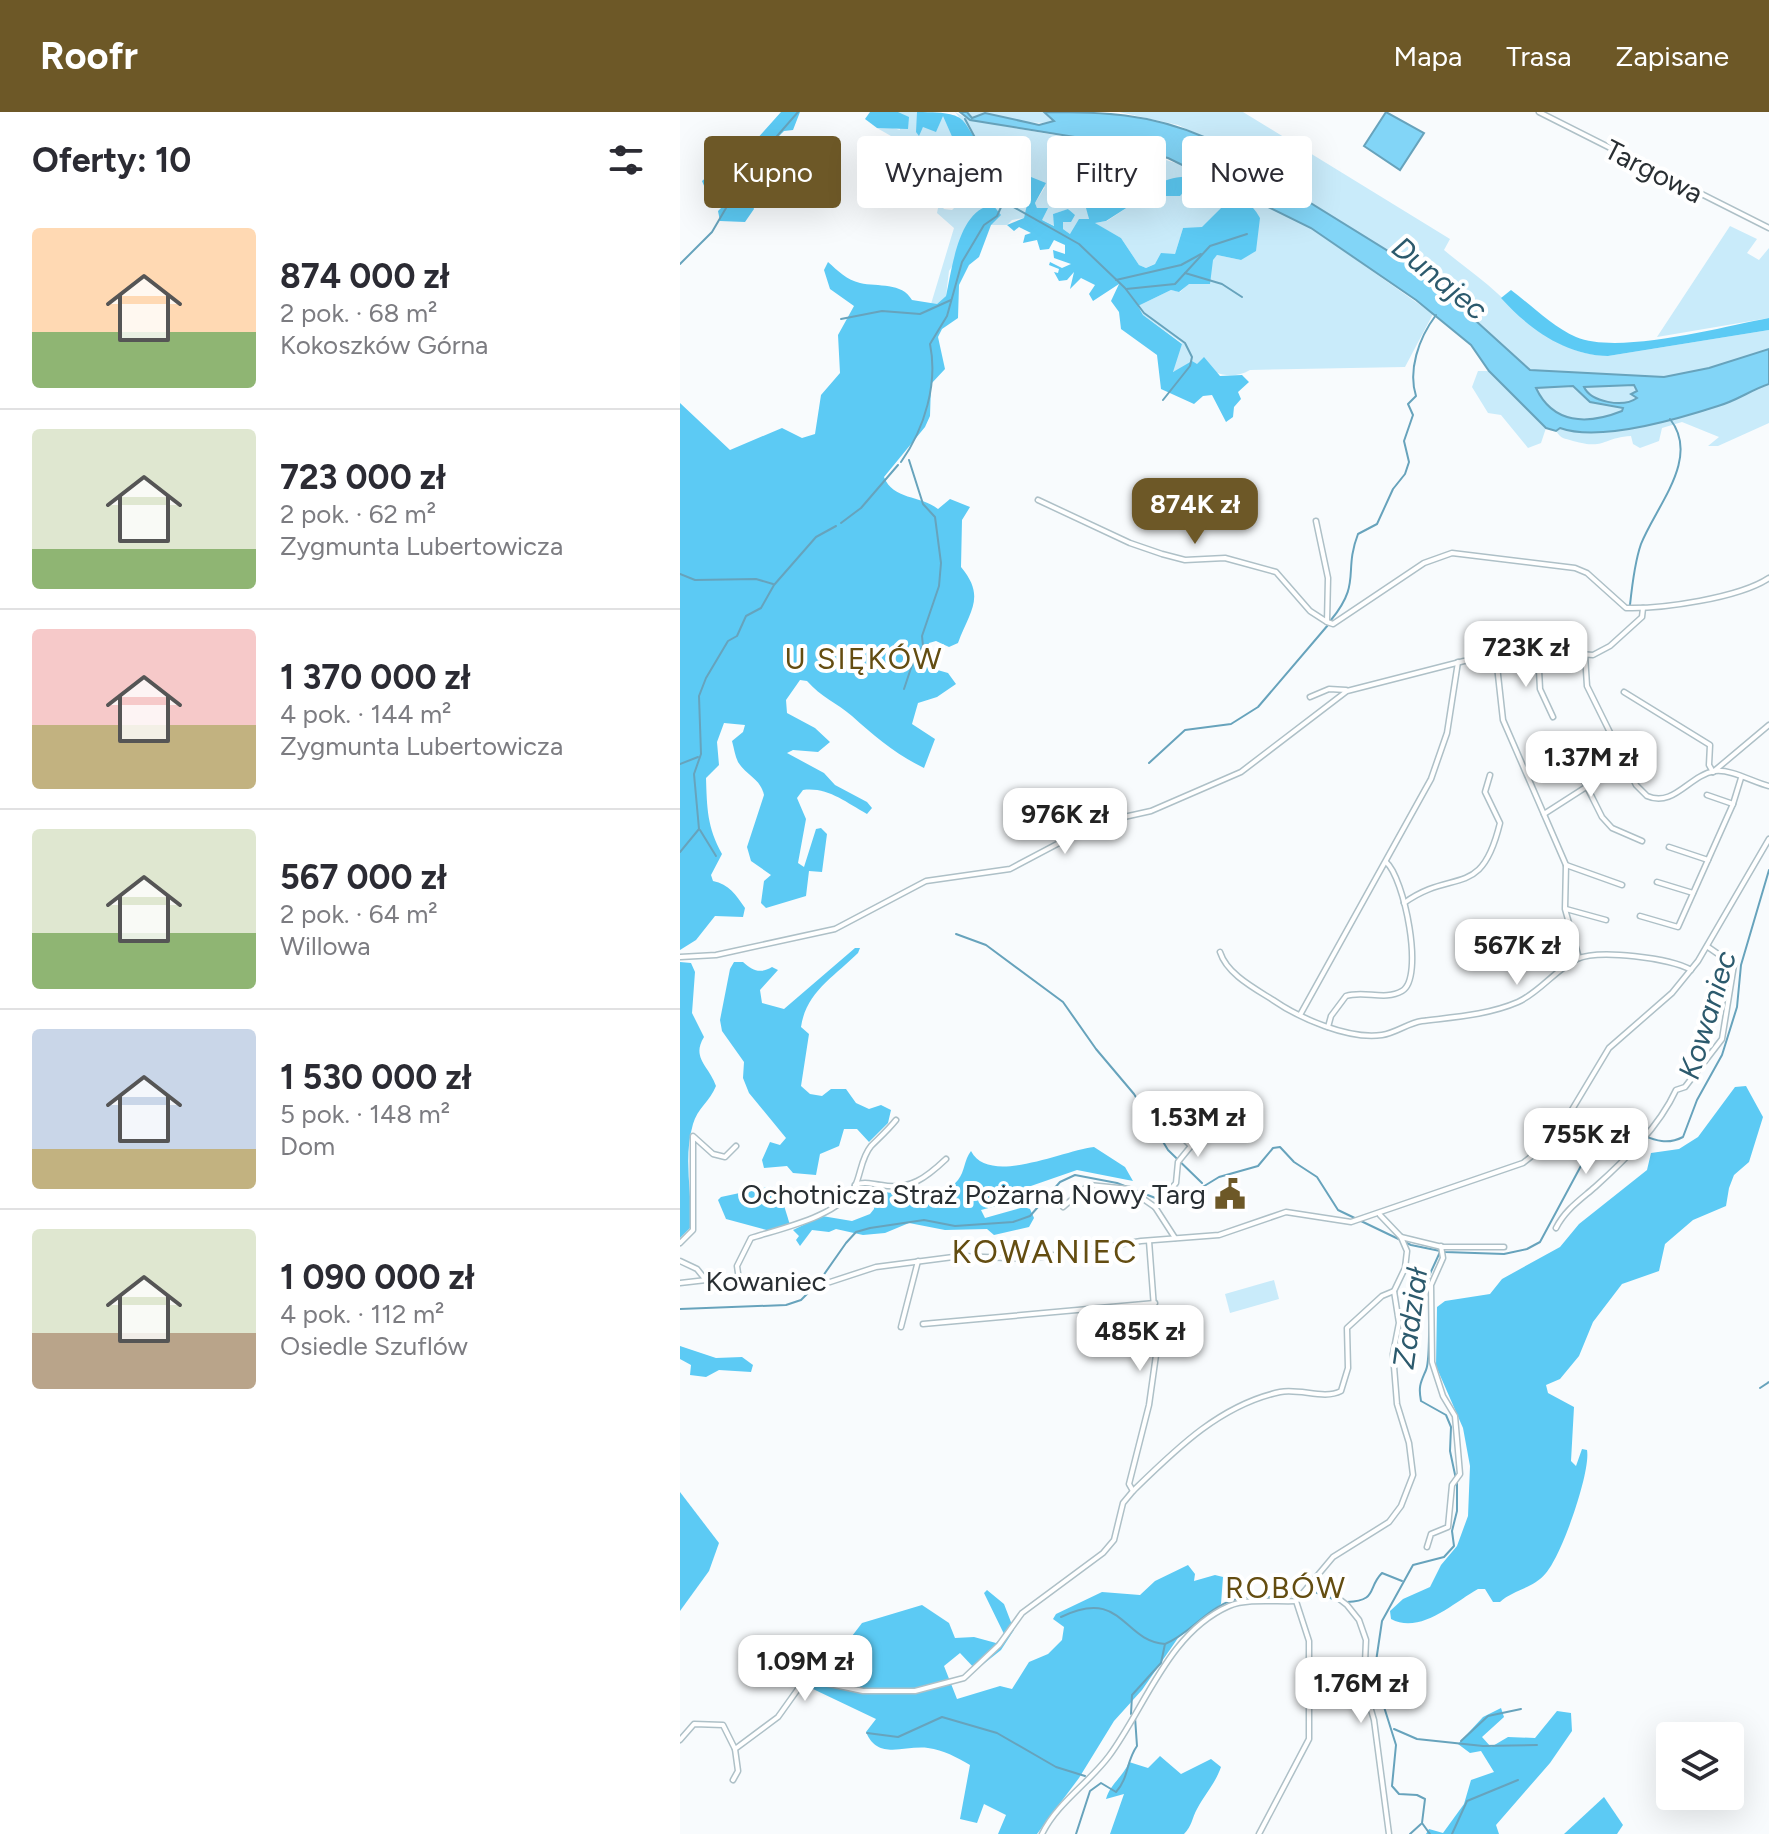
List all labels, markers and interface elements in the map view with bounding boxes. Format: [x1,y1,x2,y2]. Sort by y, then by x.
text: Roofr [40,33,138,79]
text: Mapa [1393,39,1462,73]
text: Trasa [1506,39,1571,73]
text: Zapisane [1615,39,1729,73]
street label: Targowa [1599,132,1709,210]
chip: Kupno [704,136,841,208]
chip: Wynajem [857,136,1031,208]
chip: Filtry [1047,136,1166,208]
chip: Nowe [1182,136,1312,208]
icon: filters [604,138,648,182]
text: Oferty: 10 [32,140,191,181]
water label: Dunajec [1385,228,1495,328]
text: 874 000 zł [280,256,449,297]
icon: home [96,260,192,356]
text: 2 pok. · 68 m² [280,297,437,329]
text: Kokoszków Górna [280,329,488,361]
text: 723 000 zł [280,457,446,498]
icon: home [96,461,192,557]
pin: 874K zł [1121,478,1269,546]
text: 874K zł [1150,488,1240,520]
text: 2 pok. · 62 m² [280,498,436,530]
text: Zygmunta Lubertowicza [280,530,563,562]
pin: 723K zł [1452,621,1600,689]
text: 723K zł [1482,631,1570,663]
district label: U SIĘKÓW [784,640,944,677]
text: 1 370 000 zł [280,657,471,698]
icon: home [96,661,192,757]
text: 4 pok. · 144 m² [280,698,451,730]
text: Zygmunta Lubertowicza [280,730,563,762]
pin: 1.37M zł [1508,731,1674,799]
text: 1.37M zł [1544,741,1638,773]
pin: 976K zł [991,788,1139,856]
text: 976K zł [1021,798,1109,830]
text: 567 000 zł [280,857,447,898]
icon: home [96,861,192,957]
text: 2 pok. · 64 m² [280,898,438,930]
pin: 567K zł [1443,919,1591,987]
text: 567K zł [1473,929,1561,961]
text: Willowa [280,930,371,962]
water label: Kowaniec [1670,946,1744,1084]
text: 1 530 000 zł [280,1057,471,1098]
icon: home [96,1061,192,1157]
pin: 1.53M zł [1115,1091,1281,1159]
text: 5 pok. · 148 m² [280,1098,450,1130]
text: 1.53M zł [1150,1101,1246,1133]
pin: 755K zł [1512,1108,1660,1176]
text: 755K zł [1542,1118,1630,1150]
text: Dom [280,1130,335,1162]
place label: Ochotnicza Straż Pożarna Nowy Targ [741,1177,1206,1211]
public building icon: Ochotnicza Straż Pożarna Nowy Targ [1213,1177,1247,1211]
district label: KOWANIEC [952,1233,1138,1271]
text: 1 090 000 zł [280,1257,474,1298]
icon: home [96,1261,192,1357]
street label: Kowaniec [705,1264,827,1298]
water label: Zadział [1385,1264,1436,1371]
text: 4 pok. · 112 m² [280,1298,444,1330]
pin: 485K zł [1066,1305,1214,1373]
text: 485K zł [1095,1315,1185,1347]
text: Osiedle Szuflów [280,1330,468,1362]
district label: ROBÓW [1225,1569,1347,1606]
pin: 1.09M zł [722,1635,888,1703]
text: 1.09M zł [756,1645,854,1677]
pin: 1.76M zł [1278,1657,1444,1725]
text: 1.76M zł [1313,1667,1409,1699]
map controls [1656,1722,1744,1810]
button: layers [1656,1722,1744,1810]

